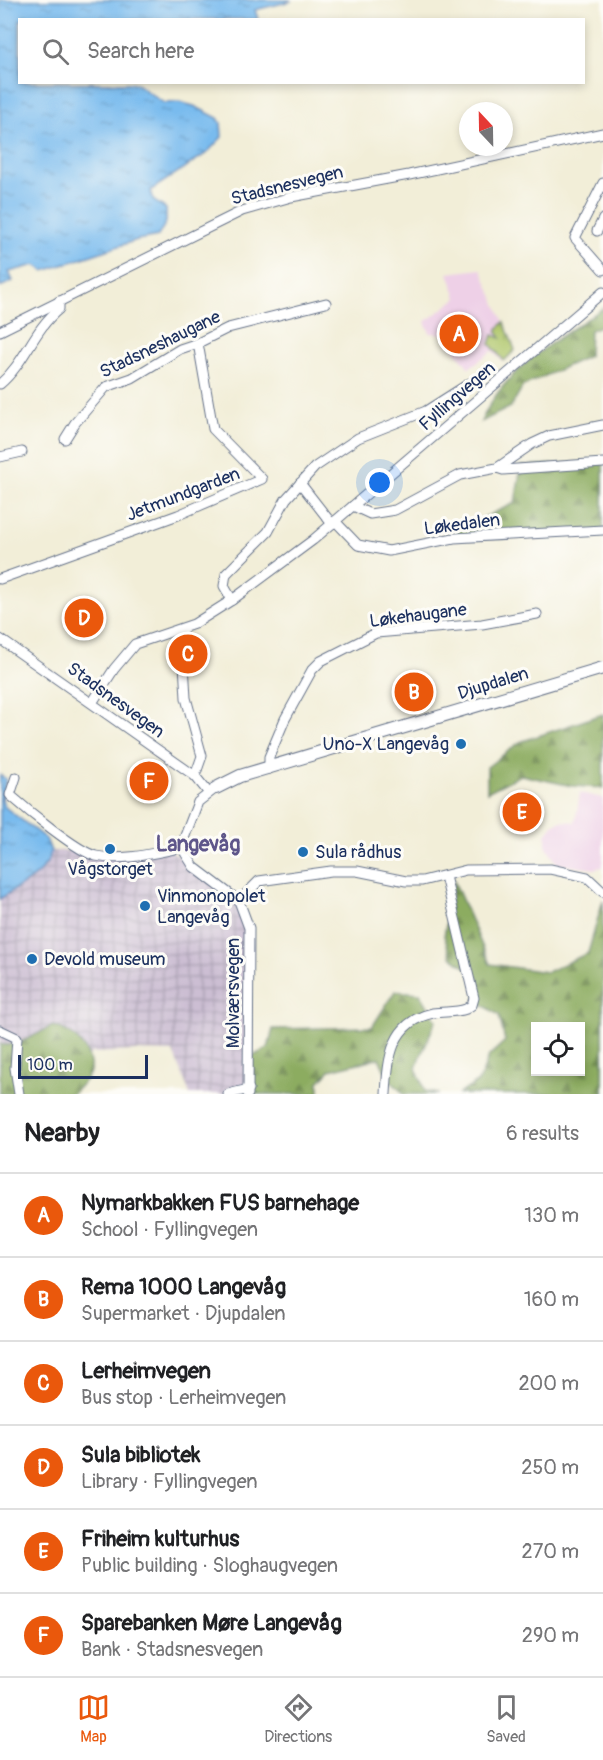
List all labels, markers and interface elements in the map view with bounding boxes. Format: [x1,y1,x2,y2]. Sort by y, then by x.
search box [18,18,585,84]
icon: search [39,35,72,68]
text: Search here [87,37,194,65]
north arrow [459,102,513,156]
street label: Stadsnesvegen [229,160,346,211]
street label: Stadsneshaugane [96,305,224,384]
pin: A [440,312,478,356]
street label: Fyllingvegen [414,357,500,436]
street label: Jetmundgarden [123,462,243,527]
your location [365,468,394,497]
street label: Løkedalen [423,508,501,541]
pin: D [64,596,104,640]
street label: Løkehaugane [368,598,468,633]
pin: C [168,632,207,676]
street label: Stadsnesvegen [62,657,169,743]
street label: Djupdalen [455,662,531,705]
pin: B [394,670,434,714]
place label: Uno-X Langevåg [323,733,449,756]
marker: Uno-X Langevåg [454,737,468,751]
pin: F [130,758,168,804]
pin: E [502,790,542,834]
district label: Langevåg [156,831,241,858]
place label: Sula rådhus [315,841,401,864]
marker: Vågstorget [103,842,117,856]
marker: Sula rådhus [296,845,310,859]
place label: Vågstorget [67,858,154,881]
place label: Vinmonopolet Langevåg [157,885,266,929]
marker: Vinmonopolet Langevåg [138,899,152,913]
street label: Molværsvegen [222,938,245,1048]
place label: Devold museum [44,948,165,971]
marker: Devold museum [25,952,39,966]
map controls [531,1022,585,1076]
button: locate [531,1022,585,1076]
scale bar [18,1052,148,1080]
text: 100 m [27,1055,73,1075]
text: Nearby [24,1117,100,1149]
text: 6 results [506,1121,579,1146]
text: Nymarkbakken FUS barnehage [81,1189,359,1217]
text: A [37,1203,50,1228]
text: 130 m [524,1203,579,1228]
text: School · Fyllingvegen [81,1217,258,1242]
text: Rema 1000 Langevåg [81,1273,286,1301]
text: B [38,1287,49,1312]
text: 160 m [524,1287,579,1312]
text: Supermarket · Djupdalen [81,1301,286,1326]
text: Lerheimvegen [81,1357,211,1385]
text: C [37,1371,50,1396]
text: 200 m [518,1371,579,1396]
text: Bus stop · Lerheimvegen [81,1385,286,1410]
text: Sula bibliotek [81,1441,201,1469]
text: D [37,1455,50,1480]
text: 250 m [521,1455,579,1480]
text: Library · Fyllingvegen [81,1469,257,1494]
text: Friheim kulturhus [81,1525,239,1553]
text: E [38,1539,49,1564]
text: 270 m [521,1539,579,1564]
text: Public building · Sloghaugvegen [81,1553,338,1578]
text: Sparebanken Møre Langevåg [81,1609,342,1637]
text: F [37,1623,50,1648]
text: 290 m [522,1623,579,1648]
text: Bank · Stadsnesvegen [81,1637,263,1662]
tab: Map [77,1691,110,1747]
tab: Directions [264,1691,332,1747]
tab: Saved [486,1691,526,1747]

